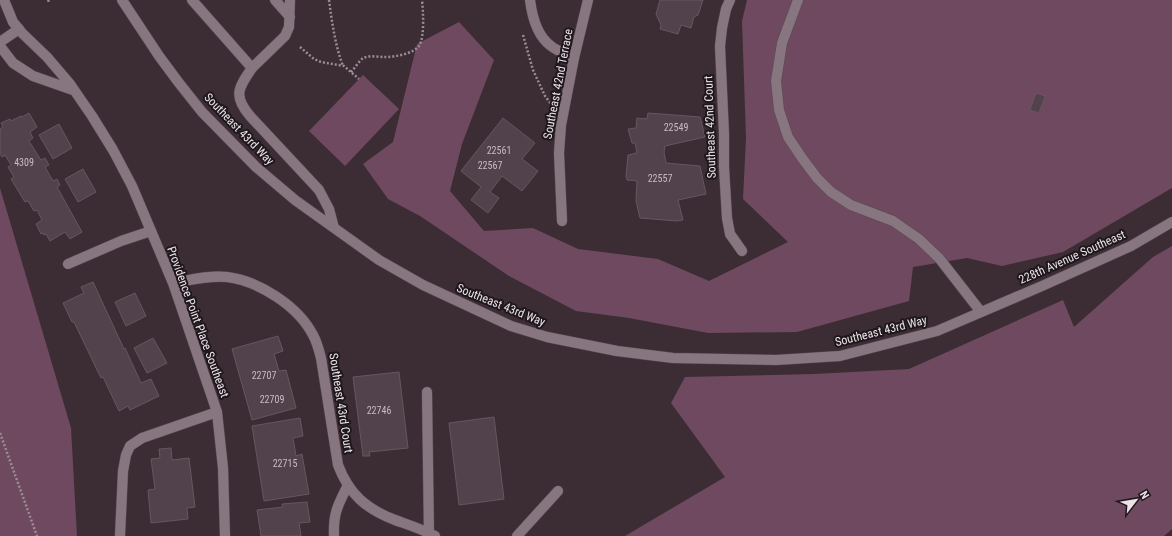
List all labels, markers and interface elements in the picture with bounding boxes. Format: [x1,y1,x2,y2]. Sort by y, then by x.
street label: Southeast 42nd Terrace [540,27,576,140]
street label: Southeast 42nd Court [701,75,719,179]
street label: Southeast 43rd Way [201,90,277,168]
house number: 22549 [664,122,688,133]
house number: 22561 [487,145,511,156]
house number: 4309 [14,157,34,168]
house number: 22567 [478,160,502,171]
house number: 22557 [648,173,672,184]
street label: 228th Avenue Southeast [1017,227,1128,287]
street label: Providence Point Place Southeast [164,245,232,400]
street label: Southeast 43rd Way [455,281,547,329]
street label: Southeast 43rd Way [834,313,928,349]
street label: Southeast 43rd Court [326,352,356,454]
house number: 22707 [252,370,276,381]
house number: 22709 [260,394,284,405]
house number: 22746 [367,405,391,416]
house number: 22715 [273,458,297,469]
north arrow [1116,480,1156,520]
text: N [1137,489,1152,502]

